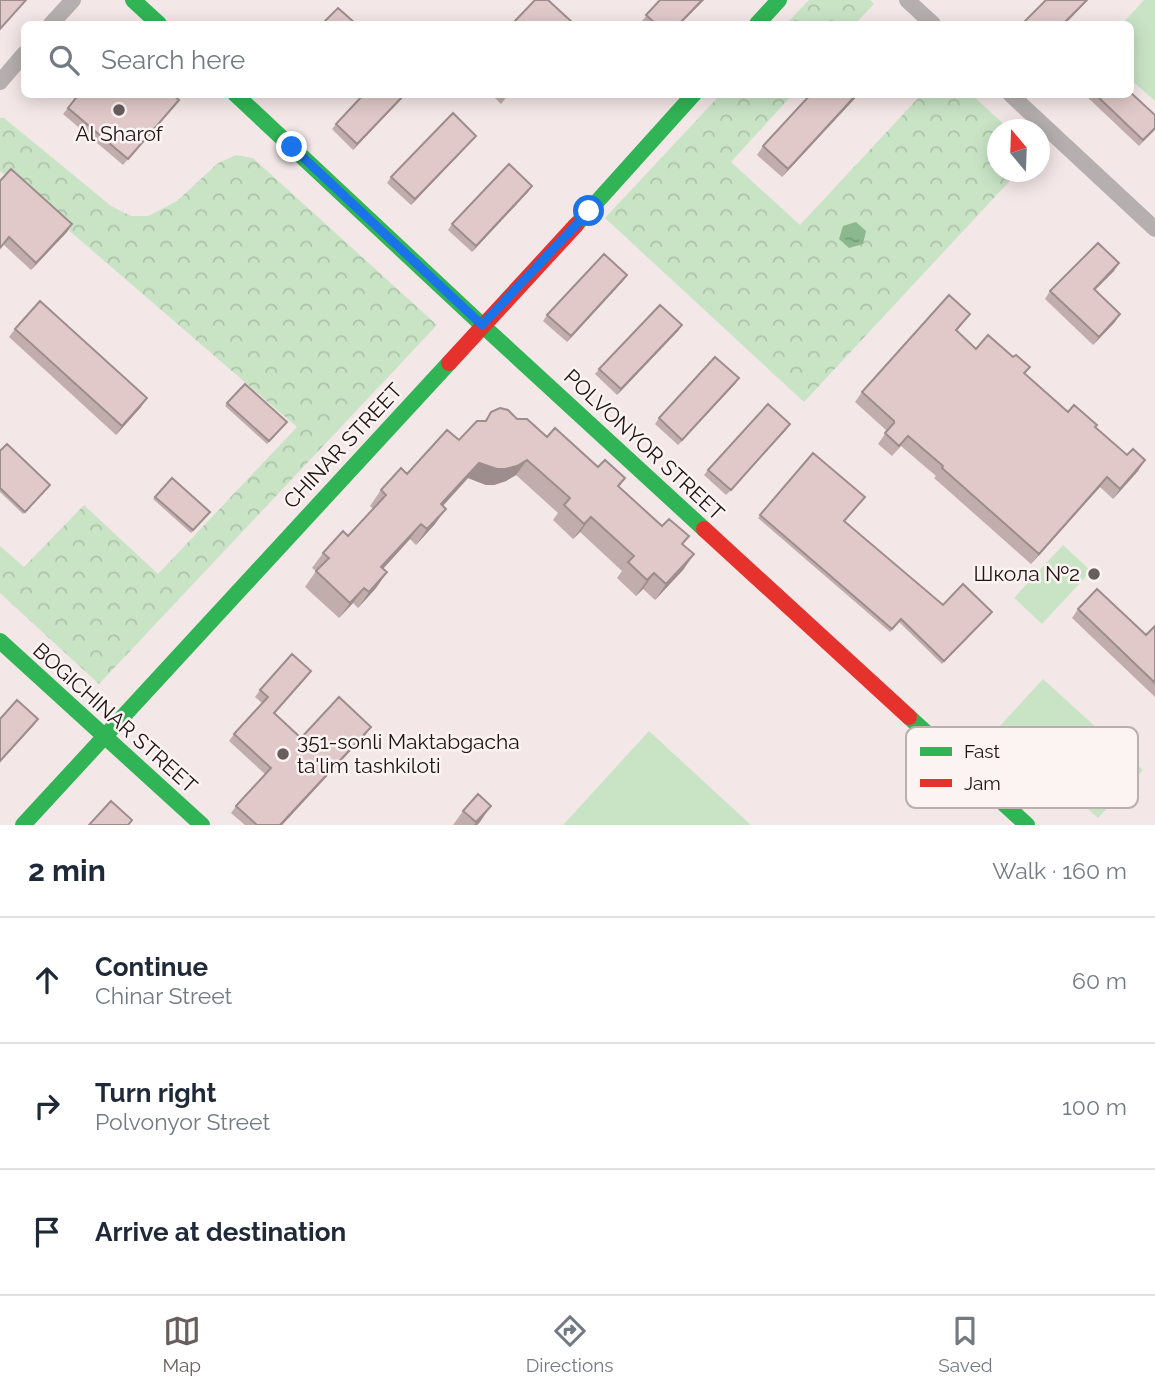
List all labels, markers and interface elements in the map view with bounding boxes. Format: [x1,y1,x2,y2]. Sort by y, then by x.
search box [21,21,1134,98]
icon: search [45,41,83,79]
text: Search here [101,45,245,75]
marker: Al Sharof [111,102,127,118]
north arrow [987,119,1050,182]
place label: Al Sharof [75,121,164,146]
route end [276,131,307,162]
route start [573,195,604,226]
street label: POLVONYOR STREET [559,364,730,525]
street label: CHINAR STREET [278,378,407,514]
place label: Школа №2 [974,561,1080,586]
marker: Школа №2 [1086,566,1102,582]
street label: BOGICHINAR STREET [28,637,203,798]
legend [906,727,1138,808]
place label: 351-sonli Maktabgacha ta'lim tashkiloti [297,729,520,778]
text: Fast [964,740,1000,762]
marker: 351-sonli Maktabgacha ta'lim tashkiloti [275,746,291,762]
text: Jam [964,772,1001,794]
text: 2 min [28,853,106,888]
text: Walk · 160 m [992,857,1127,884]
text: Continue [95,952,208,982]
icon: ahead [28,961,66,999]
text: 60 m [1072,967,1127,994]
text: Chinar Street [95,982,232,1009]
text: Turn right [95,1078,216,1108]
icon: right [28,1087,66,1125]
text: 100 m [1062,1093,1127,1120]
text: Polvonyor Street [95,1108,270,1135]
icon: arrive [28,1213,66,1251]
text: Arrive at destination [95,1217,346,1247]
tab: Map [162,1312,201,1376]
tab: Directions [526,1312,614,1376]
tab: Saved [938,1312,993,1376]

